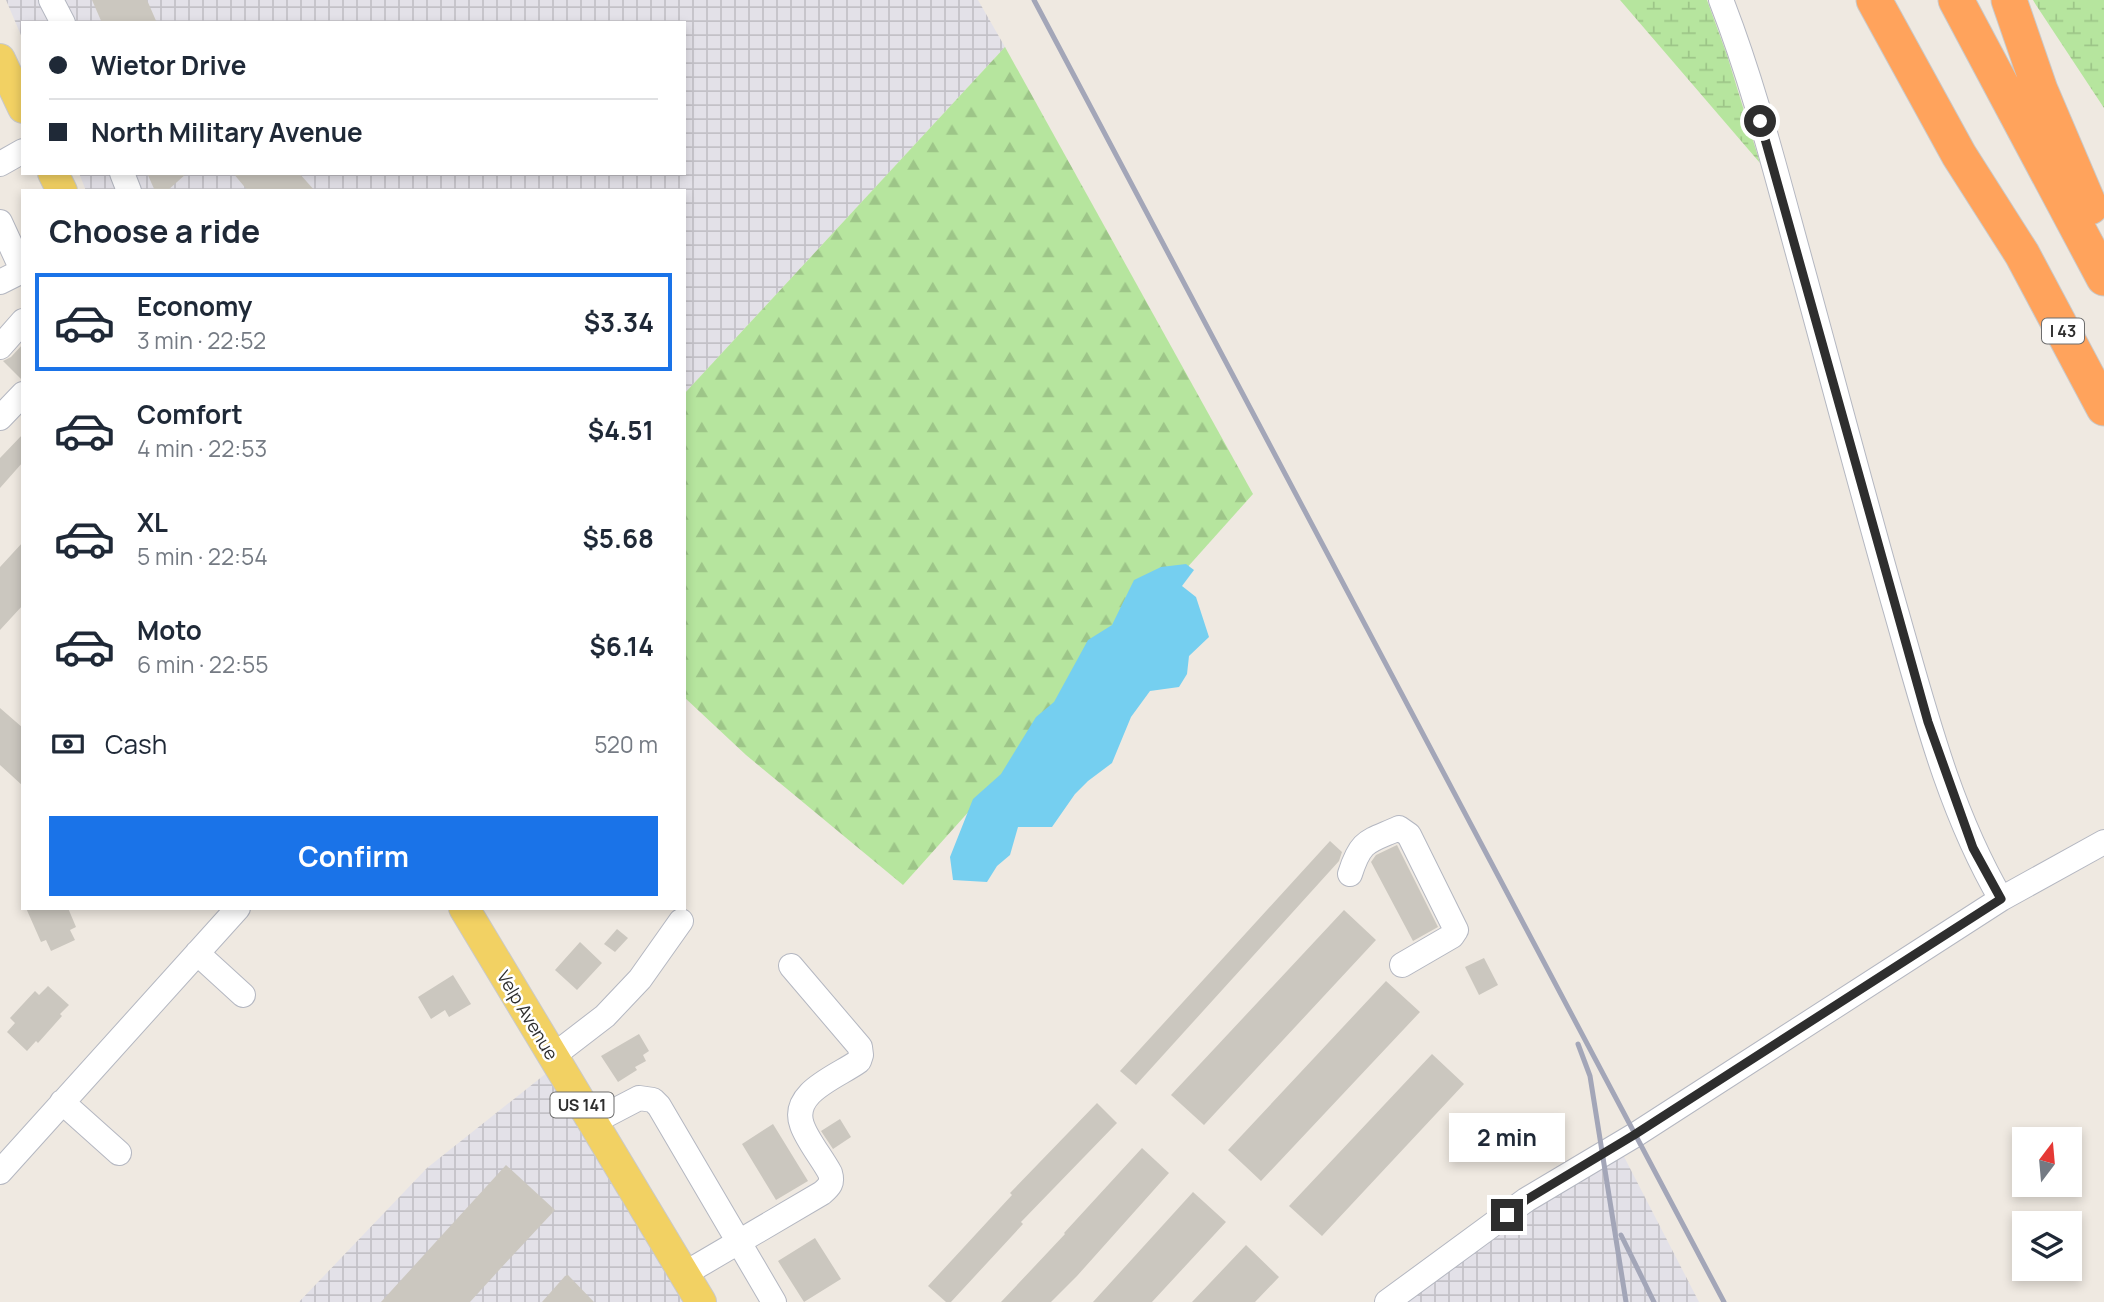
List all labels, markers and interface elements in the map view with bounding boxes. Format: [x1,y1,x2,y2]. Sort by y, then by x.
text: Wietor Drive [91,47,246,83]
route start [1744,105,1776,137]
text: North Military Avenue [91,114,363,150]
text: Choose a ride [49,209,260,253]
text: Economy [137,288,252,324]
icon: car [53,291,116,354]
text: $3.34 [584,304,654,340]
road number: I 43 [2042,318,2084,344]
text: 3 min · 22:52 [137,324,266,356]
text: Comfort [137,396,243,432]
icon: car [53,399,116,462]
text: $4.51 [588,412,654,448]
text: 4 min · 22:53 [137,432,267,464]
text: XL [137,504,168,540]
icon: car [53,507,116,570]
text: $5.68 [582,520,654,556]
text: 5 min · 22:54 [137,540,268,572]
text: Moto [137,612,202,648]
icon: car [53,615,116,678]
text: $6.14 [590,628,654,664]
text: 6 min · 22:55 [137,648,268,680]
icon: cash [49,725,87,763]
text: Cash [105,726,167,762]
text: 520 m [594,728,658,760]
button: Confirm [49,816,658,896]
street label: Velp Avenue [492,966,564,1064]
road number: US 141 [550,1092,614,1118]
callout: 2 min [1449,1114,1565,1162]
text: 2 min [1477,1121,1537,1153]
north arrow [2012,1127,2082,1197]
map controls [2012,1127,2082,1281]
route end [1491,1199,1523,1231]
button: layers [2012,1211,2082,1281]

